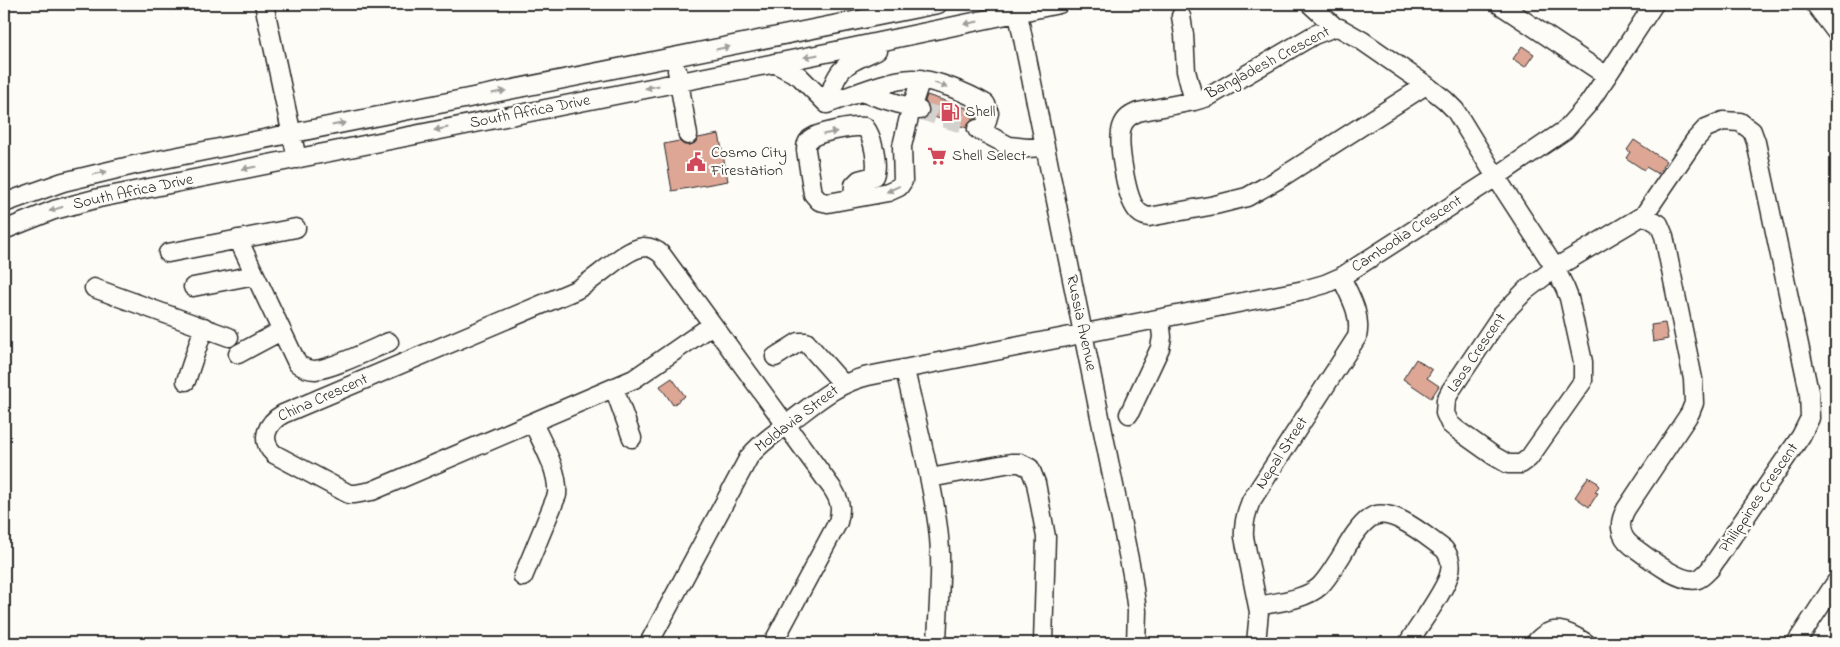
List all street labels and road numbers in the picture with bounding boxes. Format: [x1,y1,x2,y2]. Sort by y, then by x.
street label: Bangladesh Crescent [1201,20,1335,106]
street label: South Africa Drive [468,88,593,135]
street label: South Africa Drive [71,167,196,216]
street label: Cambodia Crescent [1347,189,1468,279]
street label: Russia Avenue [1059,273,1103,374]
street label: Laos Crescent [1441,308,1513,398]
street label: China Crescent [274,367,372,429]
street label: Moldavia Street [750,379,845,459]
street label: Nepal Street [1250,411,1315,494]
street label: Philippines Crescent [1713,438,1805,558]

